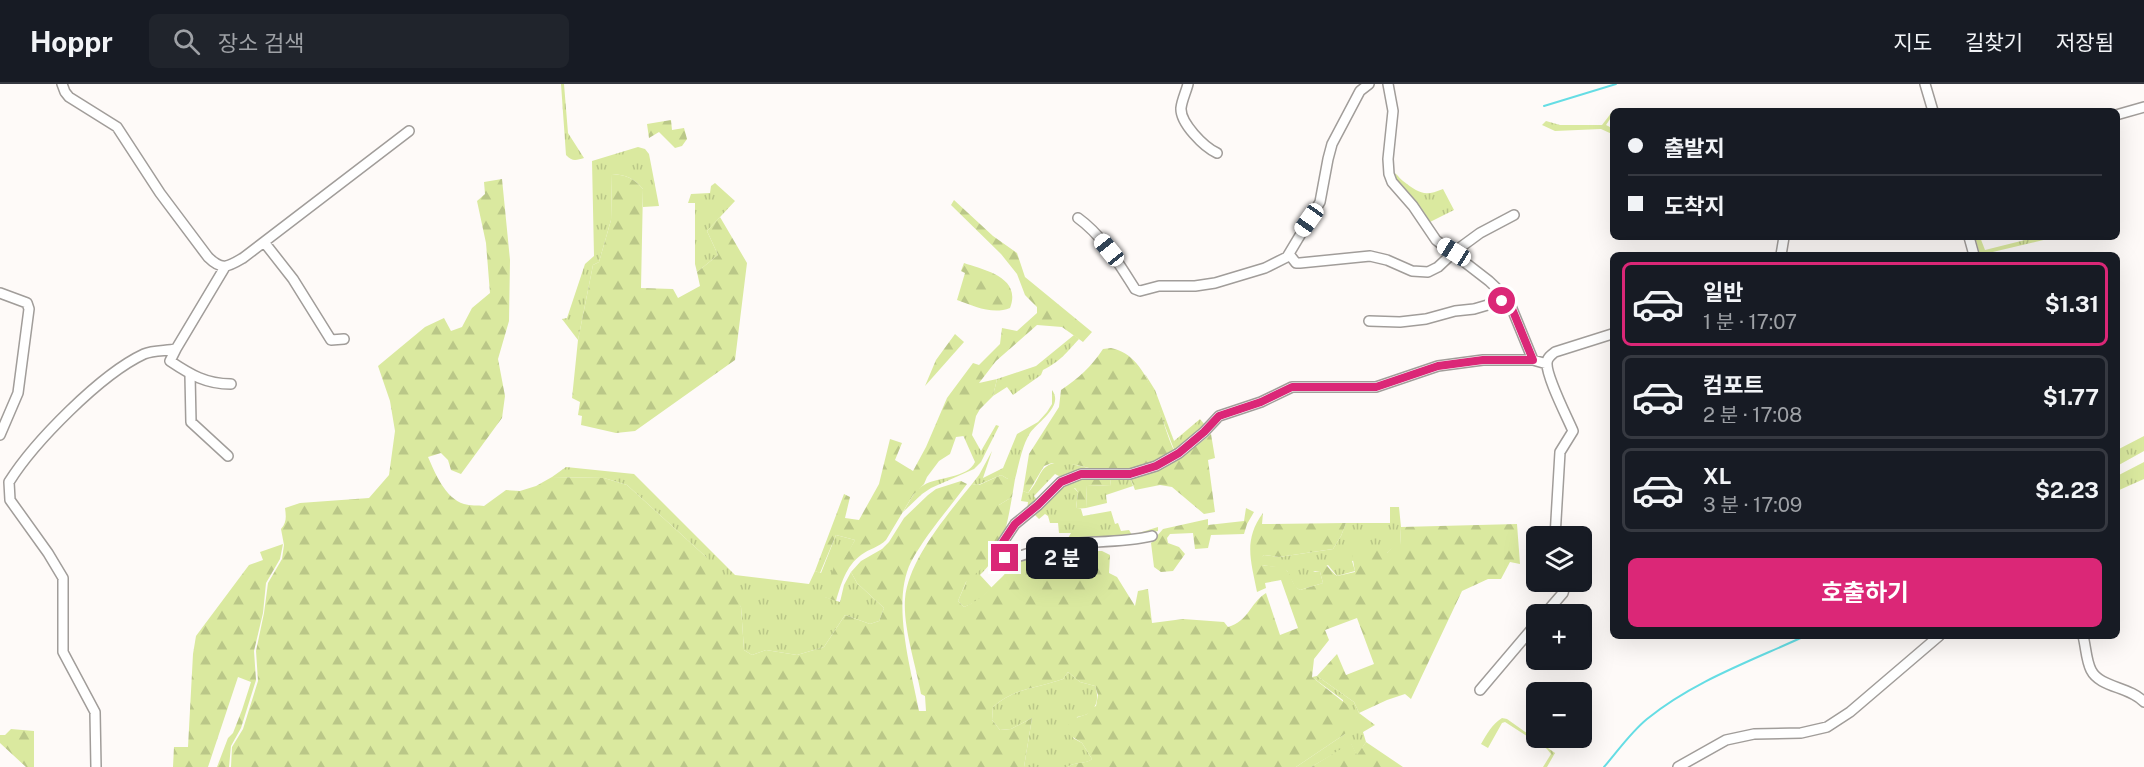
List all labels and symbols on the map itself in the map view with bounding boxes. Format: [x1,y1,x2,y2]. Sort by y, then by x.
car [1291,200,1327,240]
car [1091,230,1127,270]
car [1434,235,1474,269]
route start [1488,287,1515,314]
callout: 2 분 [1026,537,1098,579]
route end [991,544,1018,571]

